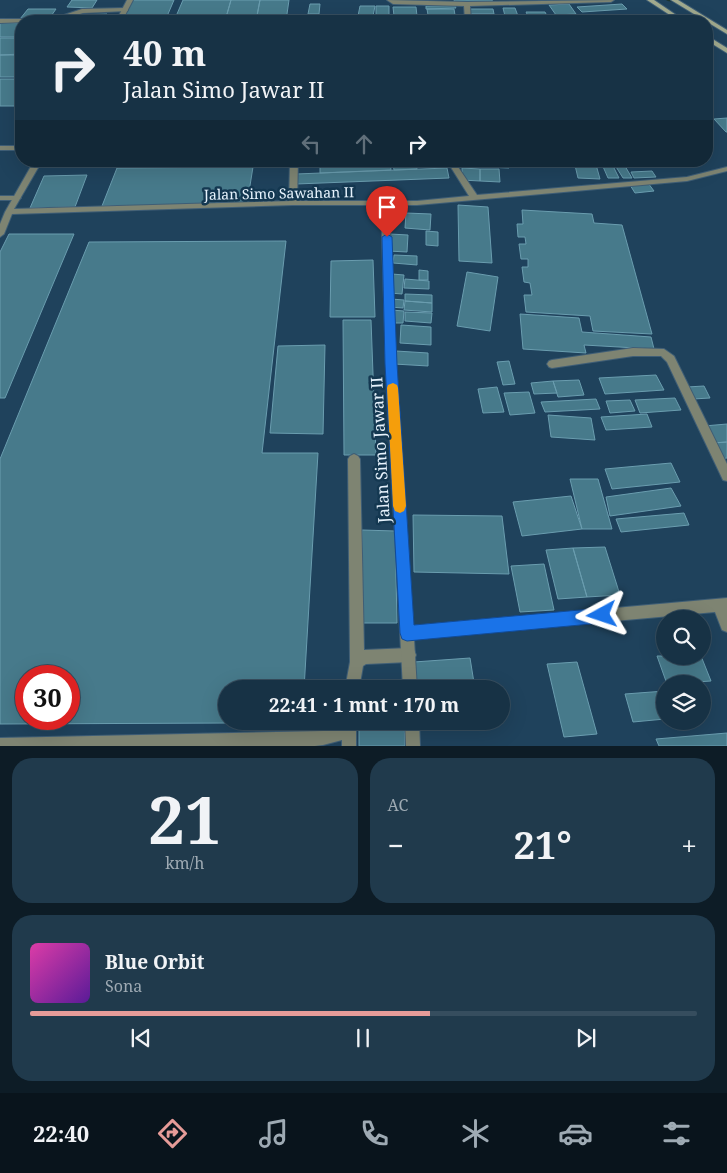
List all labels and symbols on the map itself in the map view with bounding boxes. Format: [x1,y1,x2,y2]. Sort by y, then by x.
street label: Jalan Simo Sawahan II [203,182,354,204]
pin [366,186,408,237]
street label: Jalan Simo Jawar II [365,376,395,525]
position arrow [575,588,627,640]
speed limit sign: 30 [15,665,80,730]

